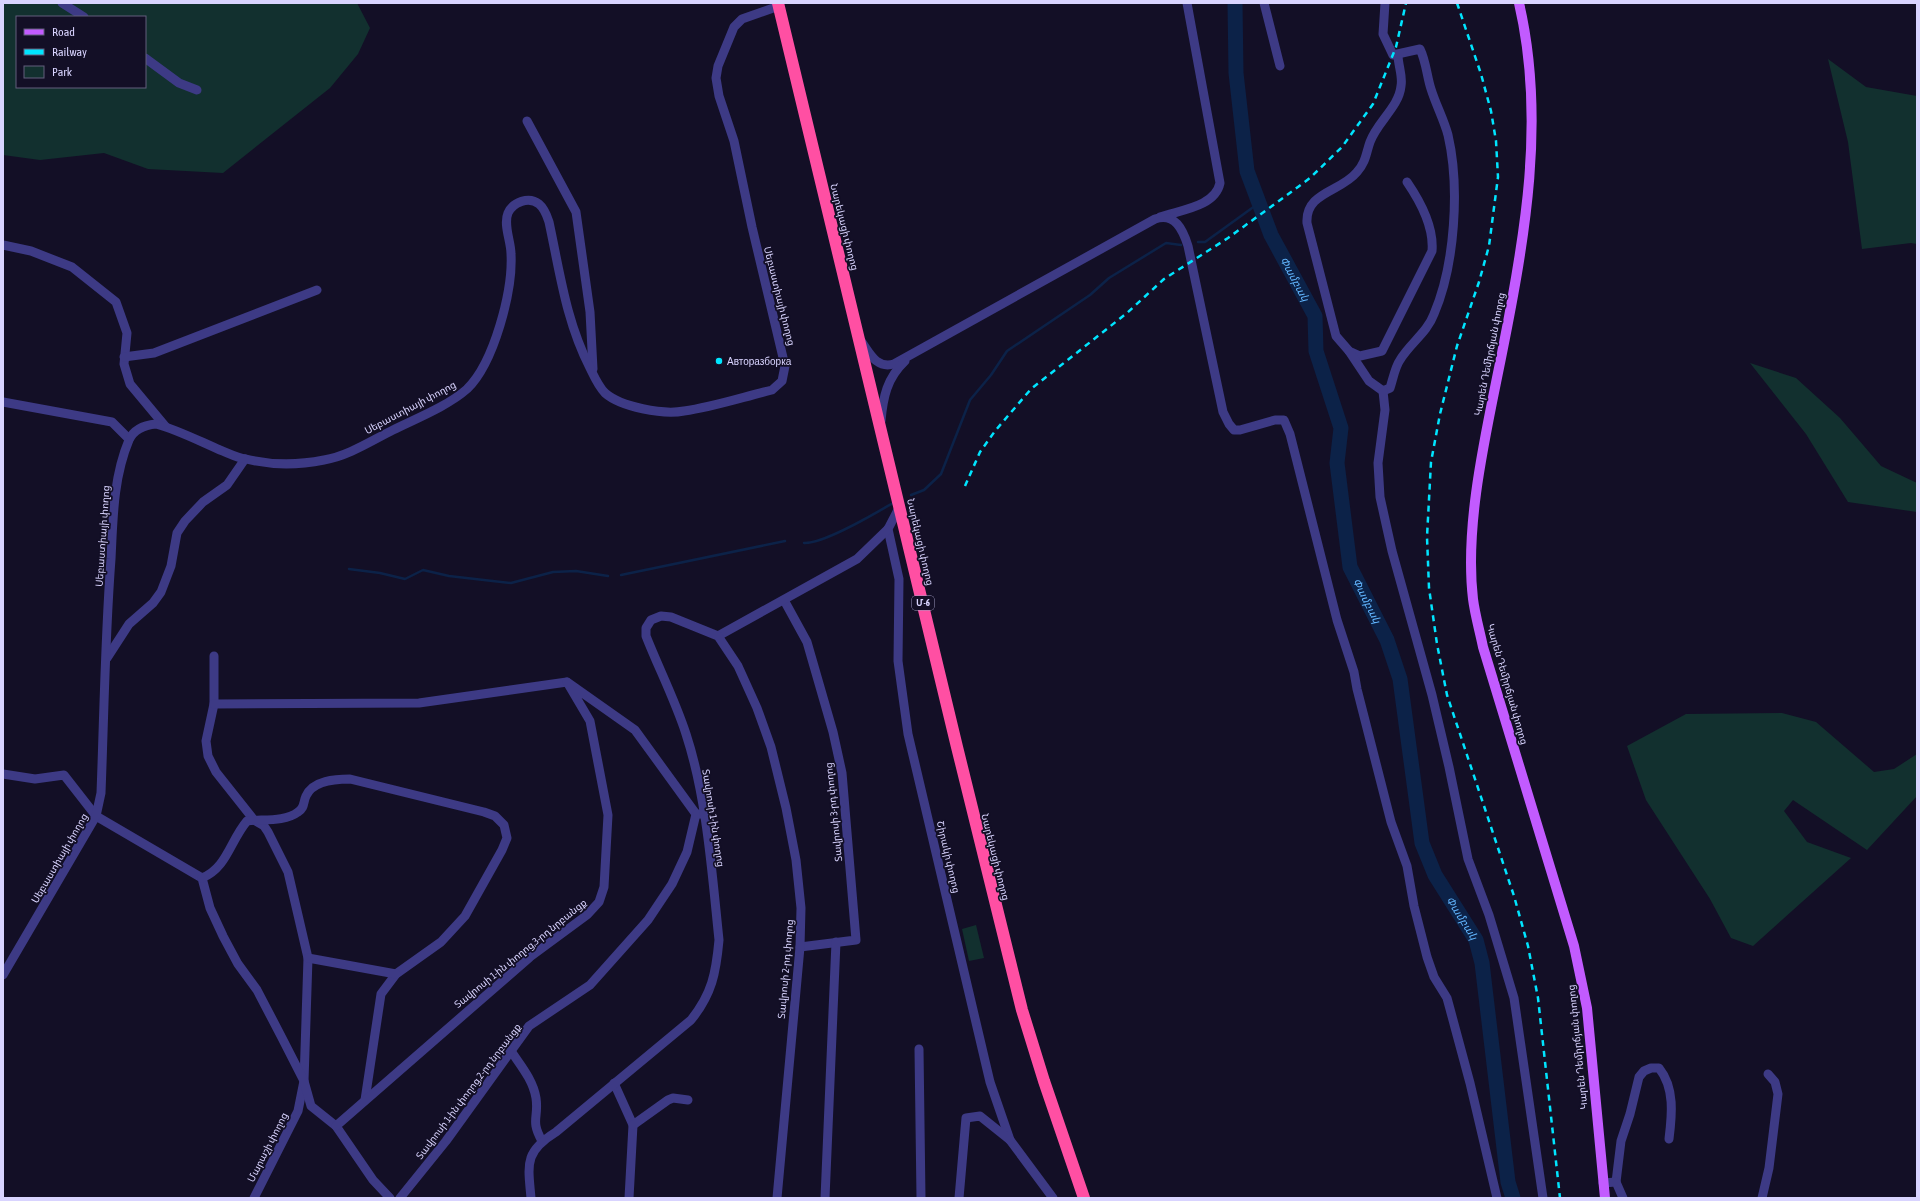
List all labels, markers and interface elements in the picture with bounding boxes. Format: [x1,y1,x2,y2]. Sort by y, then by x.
legend [16,16,146,88]
text: Road [52,25,75,39]
text: Railway [52,45,87,59]
text: Park [52,65,73,79]
street label: Նարեկացի փողոց [828,183,861,272]
street label: Սեբաստիայի փողոց [762,245,797,347]
water label: Փամբակ [1278,255,1312,304]
street label: Կարեն Դեմիրճյան փողոց [1472,292,1507,417]
marker: Авторазборка [714,356,724,366]
place label: Авторазборка [727,356,792,367]
street label: Սեբաստիայի փողոց [363,379,458,436]
street label: Սեբաստիայի փողոց [93,485,112,587]
street label: Նարեկացի փողոց [905,498,936,587]
water label: Փամբակ [1351,576,1384,626]
road number: Մ-6 [912,596,934,610]
street label: Կարեն Դեմիրճյան փողոց [1485,622,1530,746]
street label: Տավրոսի 3-րդ փողոց [823,762,844,862]
street label: Տավրոսի 1-ին փողոց [700,768,727,868]
street label: Սեբաստիայի փողոց [29,811,90,905]
street label: Նարեկացի փողոց [979,813,1012,902]
street label: Շիրակի փողոց [935,820,962,894]
water label: Փամբակ [1444,894,1480,943]
street label: Տավրոսի 1-ին փողոց,3-րդ նրբանցք [452,897,589,1010]
street label: Տավրոսի 2-րդ փողոց [776,919,795,1019]
street label: Կարեն Դեմիրճյան փողոց [1565,984,1590,1110]
street label: Տավրոսի 1-ին փողոց,2-րդ նրբանցք [414,1021,523,1161]
street label: Մարաշի փողոց [245,1111,290,1184]

